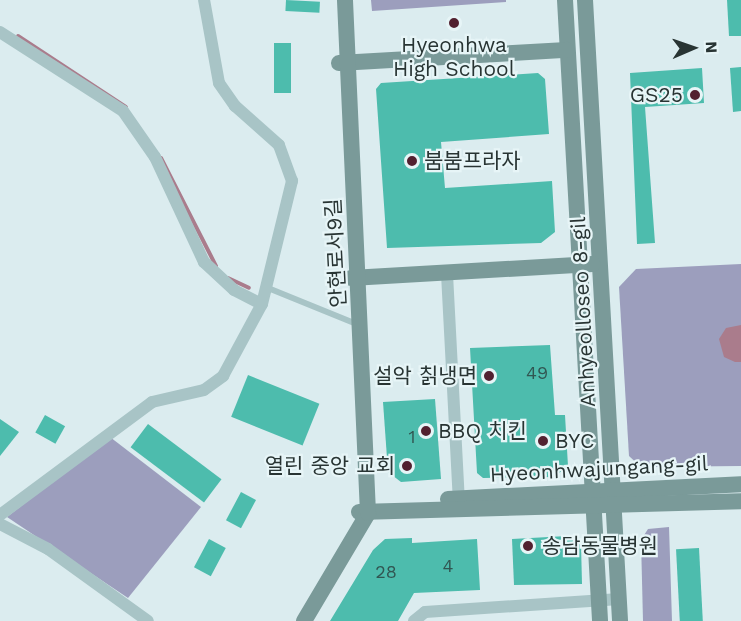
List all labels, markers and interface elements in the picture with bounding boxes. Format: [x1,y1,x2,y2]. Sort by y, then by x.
marker: Hyeonhwa High School [447,16,461,30]
north arrow [663,18,723,78]
place label: Hyeonhwa High School [393,32,515,82]
text: N [702,41,721,54]
place label: GS25 [630,82,683,108]
marker: GS25 [688,88,702,102]
place label: 붐붐프라자 [424,148,521,174]
marker: 붐붐프라자 [405,154,419,168]
street label: 안현로서9길 [321,198,351,308]
street label: Anhyeolloseo 8-gil [565,216,601,408]
house number: 49 [526,362,548,384]
place label: 설악 칡냉면 [373,363,477,389]
marker: 설악 칡냉면 [482,369,496,383]
place label: BBQ 치킨 [438,418,527,444]
marker: BBQ 치킨 [419,424,433,438]
house number: 1 [408,426,416,448]
place label: BYC [555,428,594,454]
marker: BYC [536,434,550,448]
street label: Hyeonhwajungang-gil [489,451,709,487]
place label: 열린 중앙 교회 [265,453,395,479]
marker: 열린 중앙 교회 [400,459,414,473]
place label: 송담동물병원 [542,533,658,559]
marker: 송담동물병원 [519,537,537,555]
house number: 4 [443,555,453,577]
house number: 28 [375,561,397,583]

